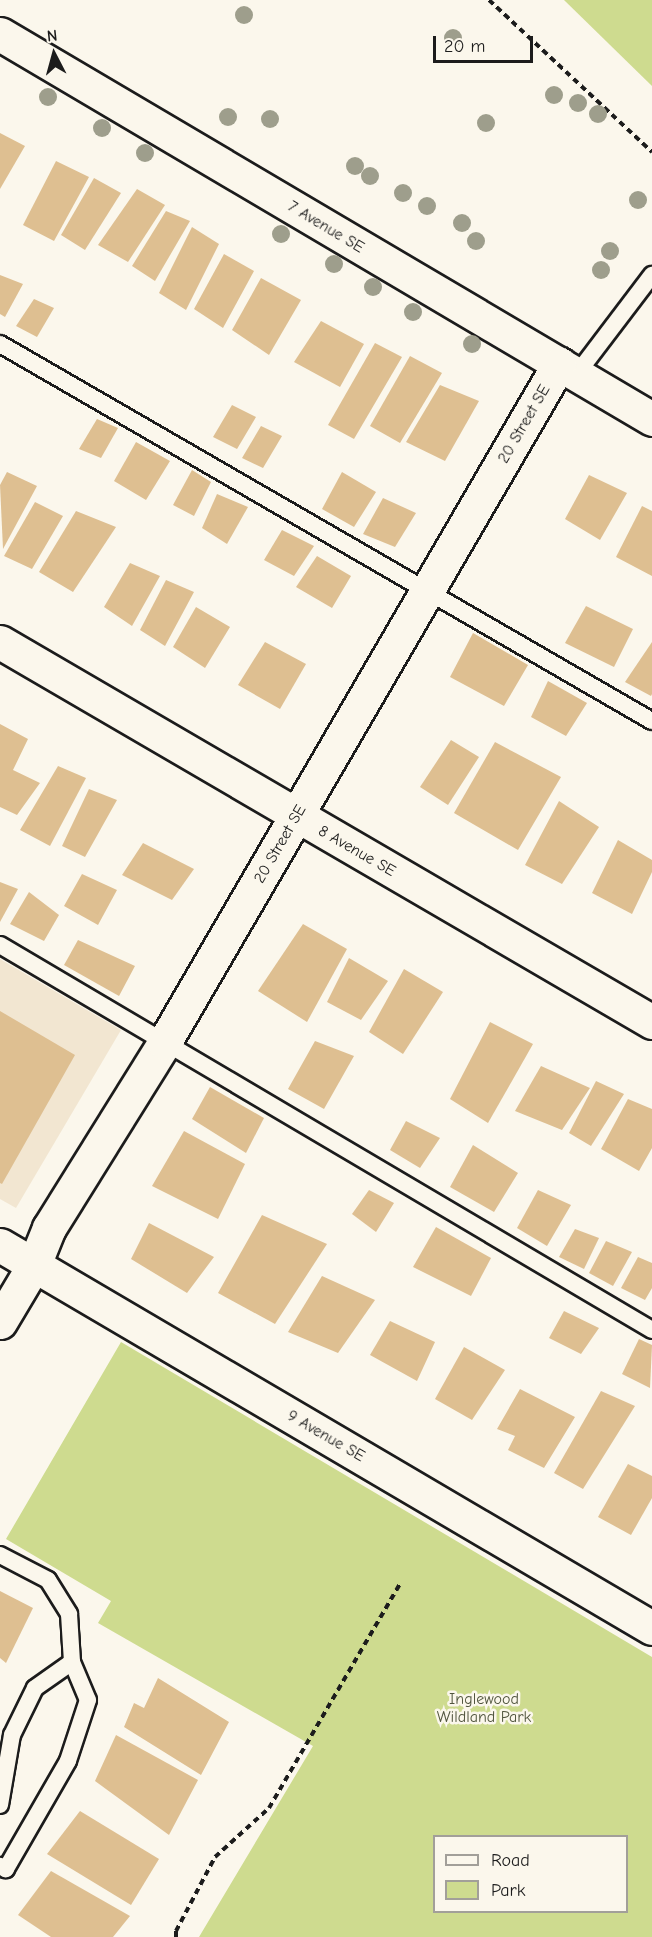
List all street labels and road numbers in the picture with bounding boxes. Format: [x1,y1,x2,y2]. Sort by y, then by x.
street label: 7 Avenue SE [284,197,368,257]
street label: 20 Street SE [494,381,554,467]
street label: 20 Street SE [250,801,310,887]
street label: 8 Avenue SE [315,821,399,881]
street label: 9 Avenue SE [284,1406,368,1466]

